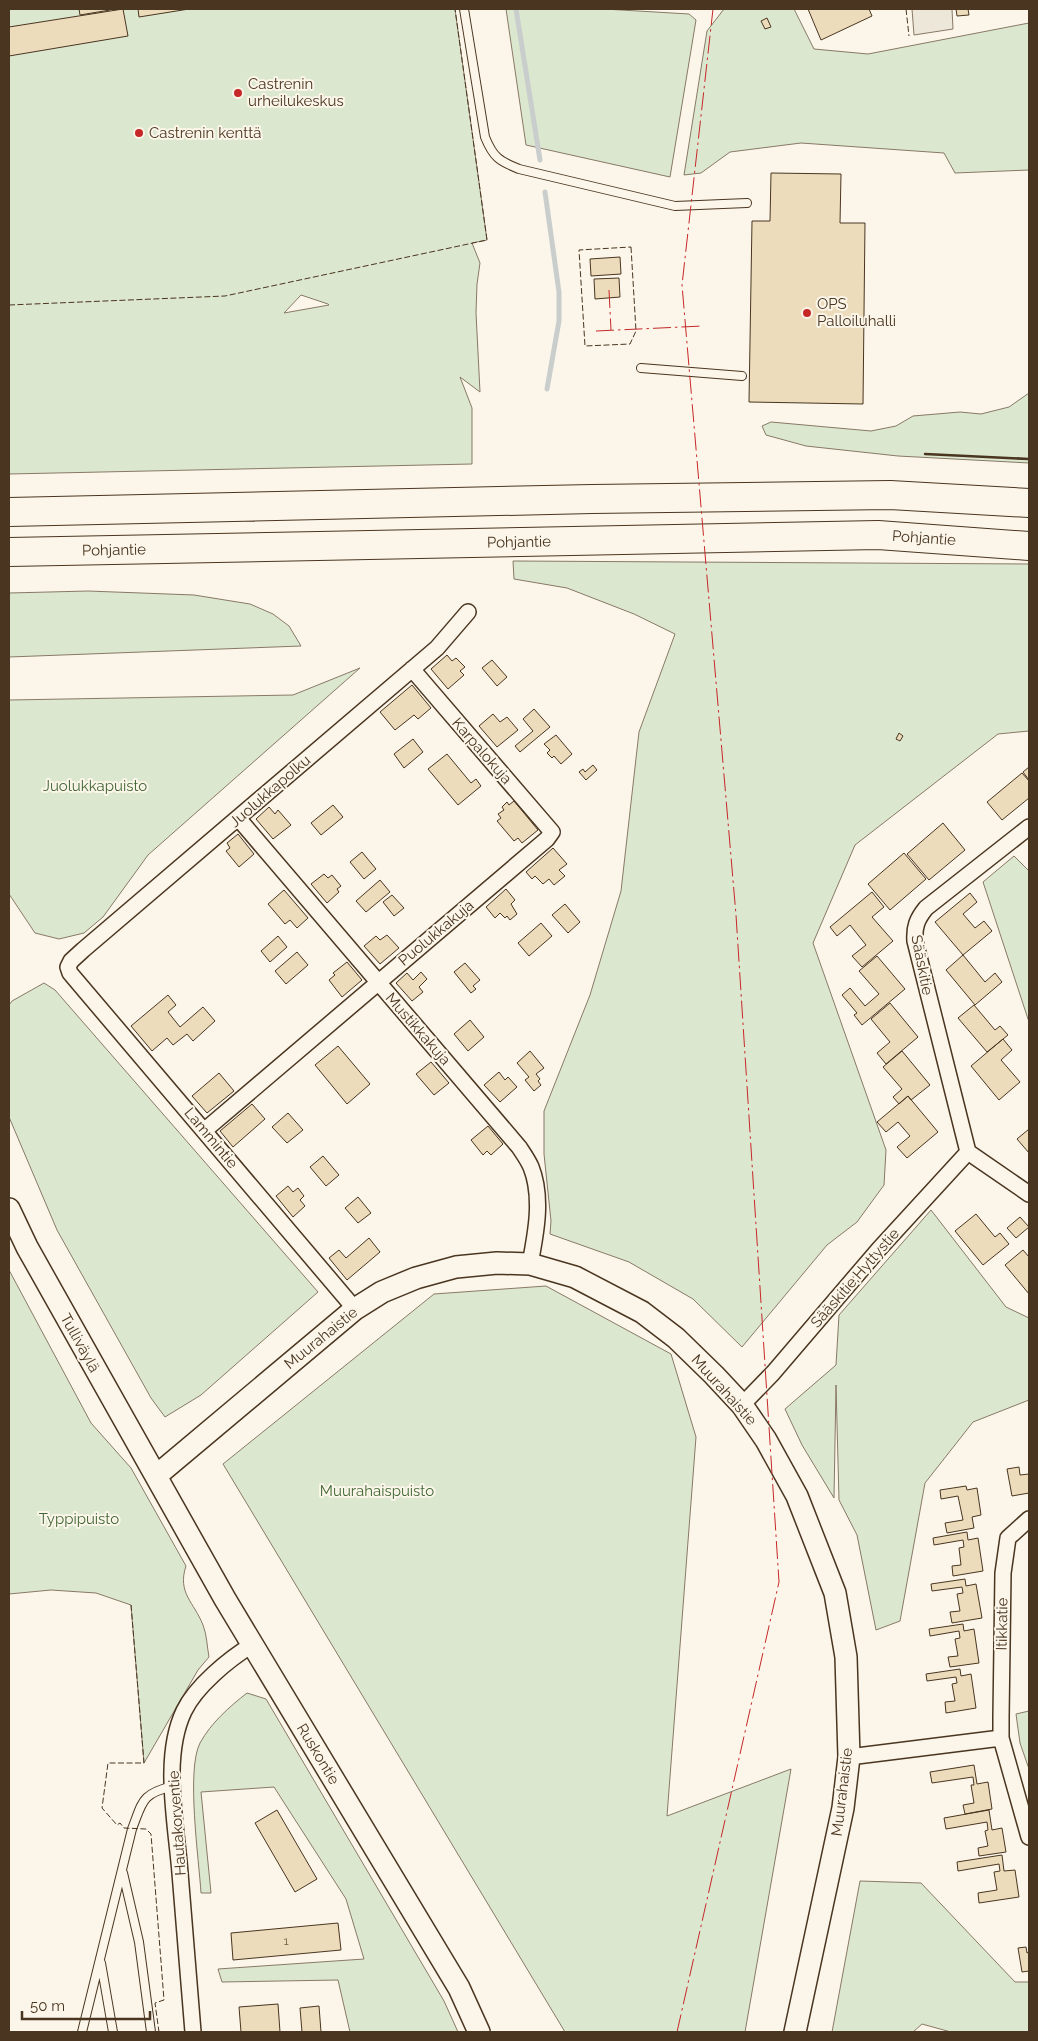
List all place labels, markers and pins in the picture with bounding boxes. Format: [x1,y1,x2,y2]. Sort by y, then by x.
place label: Castrenin urheilukeskus [248,75,344,110]
marker: Castrenin urheilukeskus [232,87,244,99]
place label: Castrenin kenttä [149,124,261,142]
marker: Castrenin kenttä [133,127,145,139]
place label: OPS Palloiluhalli [817,295,896,330]
marker: OPS Palloiluhalli [801,307,813,319]

